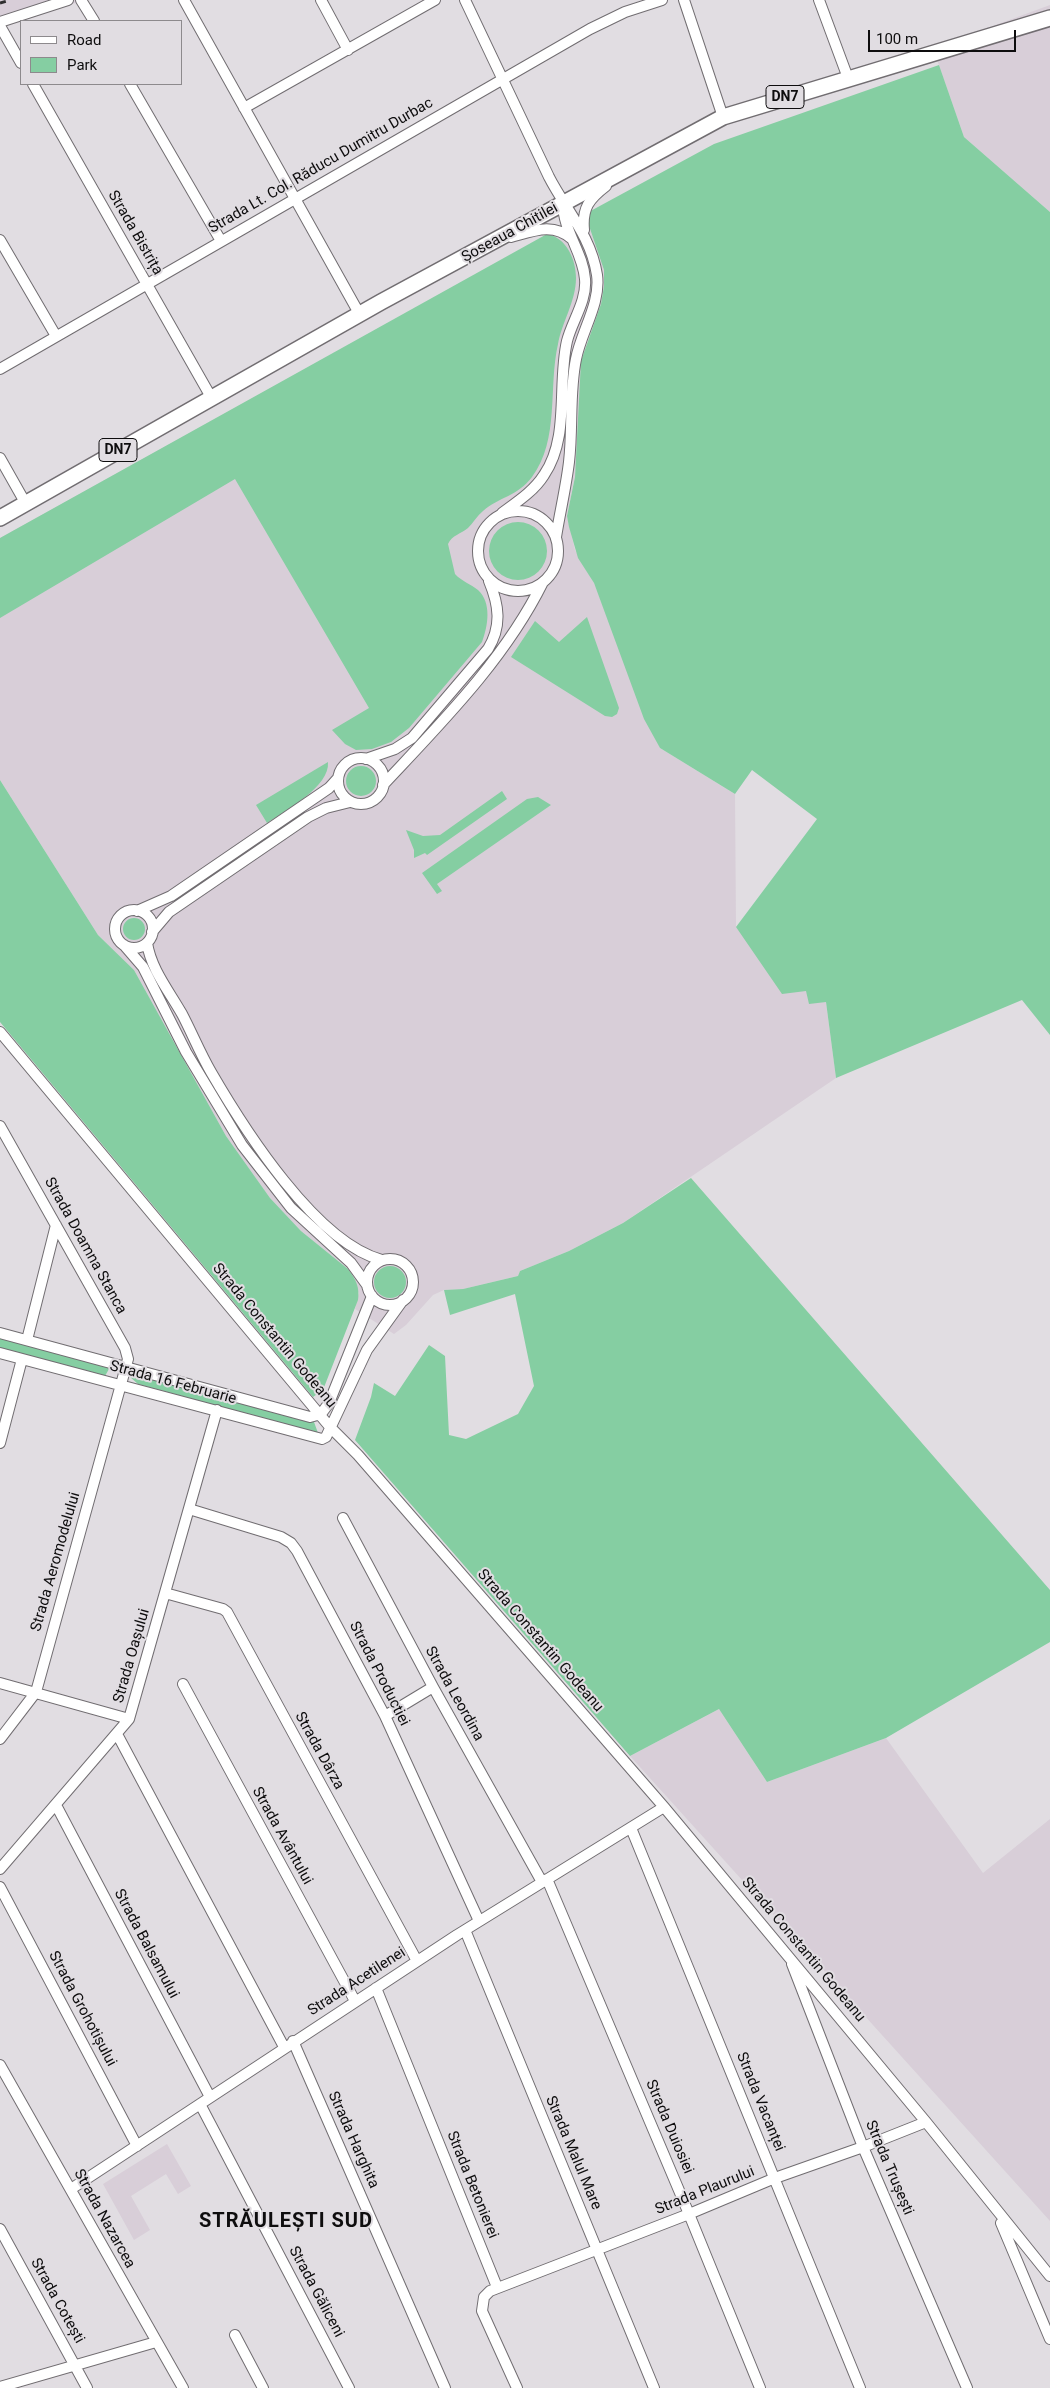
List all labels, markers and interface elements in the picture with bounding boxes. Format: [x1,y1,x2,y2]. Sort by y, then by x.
legend [20,20,182,85]
scale bar [870,20,1018,52]
text: 100 m [876,30,918,48]
text: Road [67,31,101,49]
text: Park [67,56,97,74]
road number: DN7 [766,85,804,108]
street label: Strada Lt. Col. Răducu Dumitru Durbac [206,94,436,238]
street label: Strada Bistrița [104,188,166,278]
street label: Șoseaua Chitilei [459,199,561,267]
road number: DN7 [99,438,137,462]
street label: Strada Doamna Stanca [40,1175,130,1317]
street label: Strada Constantin Godeanu [208,1260,340,1412]
street label: Strada 16 Februarie [108,1357,238,1409]
street label: Strada Aeromodelului [28,1490,84,1634]
street label: Strada Constantin Godeanu [473,1566,607,1716]
street label: Strada Oașului [110,1607,154,1705]
street label: Strada Productiei [345,1619,413,1729]
street label: Strada Leordina [421,1644,487,1744]
street label: Strada Dârza [290,1709,348,1793]
street label: Strada Avântului [248,1784,316,1888]
street label: Strada Constantin Godeanu [737,1874,869,2026]
street label: Strada Balsamului [110,1886,182,2002]
street label: Strada Acetilenei [305,1944,409,2020]
street label: Strada Grohotișului [44,1948,120,2070]
street label: Strada Vacanței [732,2050,788,2154]
street label: Strada Duiosiei [641,2077,697,2177]
street label: Strada Harghita [324,2089,382,2191]
street label: Strada Malul Mare [541,2093,605,2213]
street label: Strada Trușești [861,2118,917,2218]
street label: Strada Betonierei [442,2129,502,2241]
street label: Strada Plaurului [653,2163,757,2219]
street label: Strada Nazarcea [69,2166,139,2272]
district label: STRĂULEȘTI SUD [197,2210,375,2234]
street label: Strada Găliceni [284,2243,348,2341]
street label: Strada Cotești [26,2255,88,2347]

